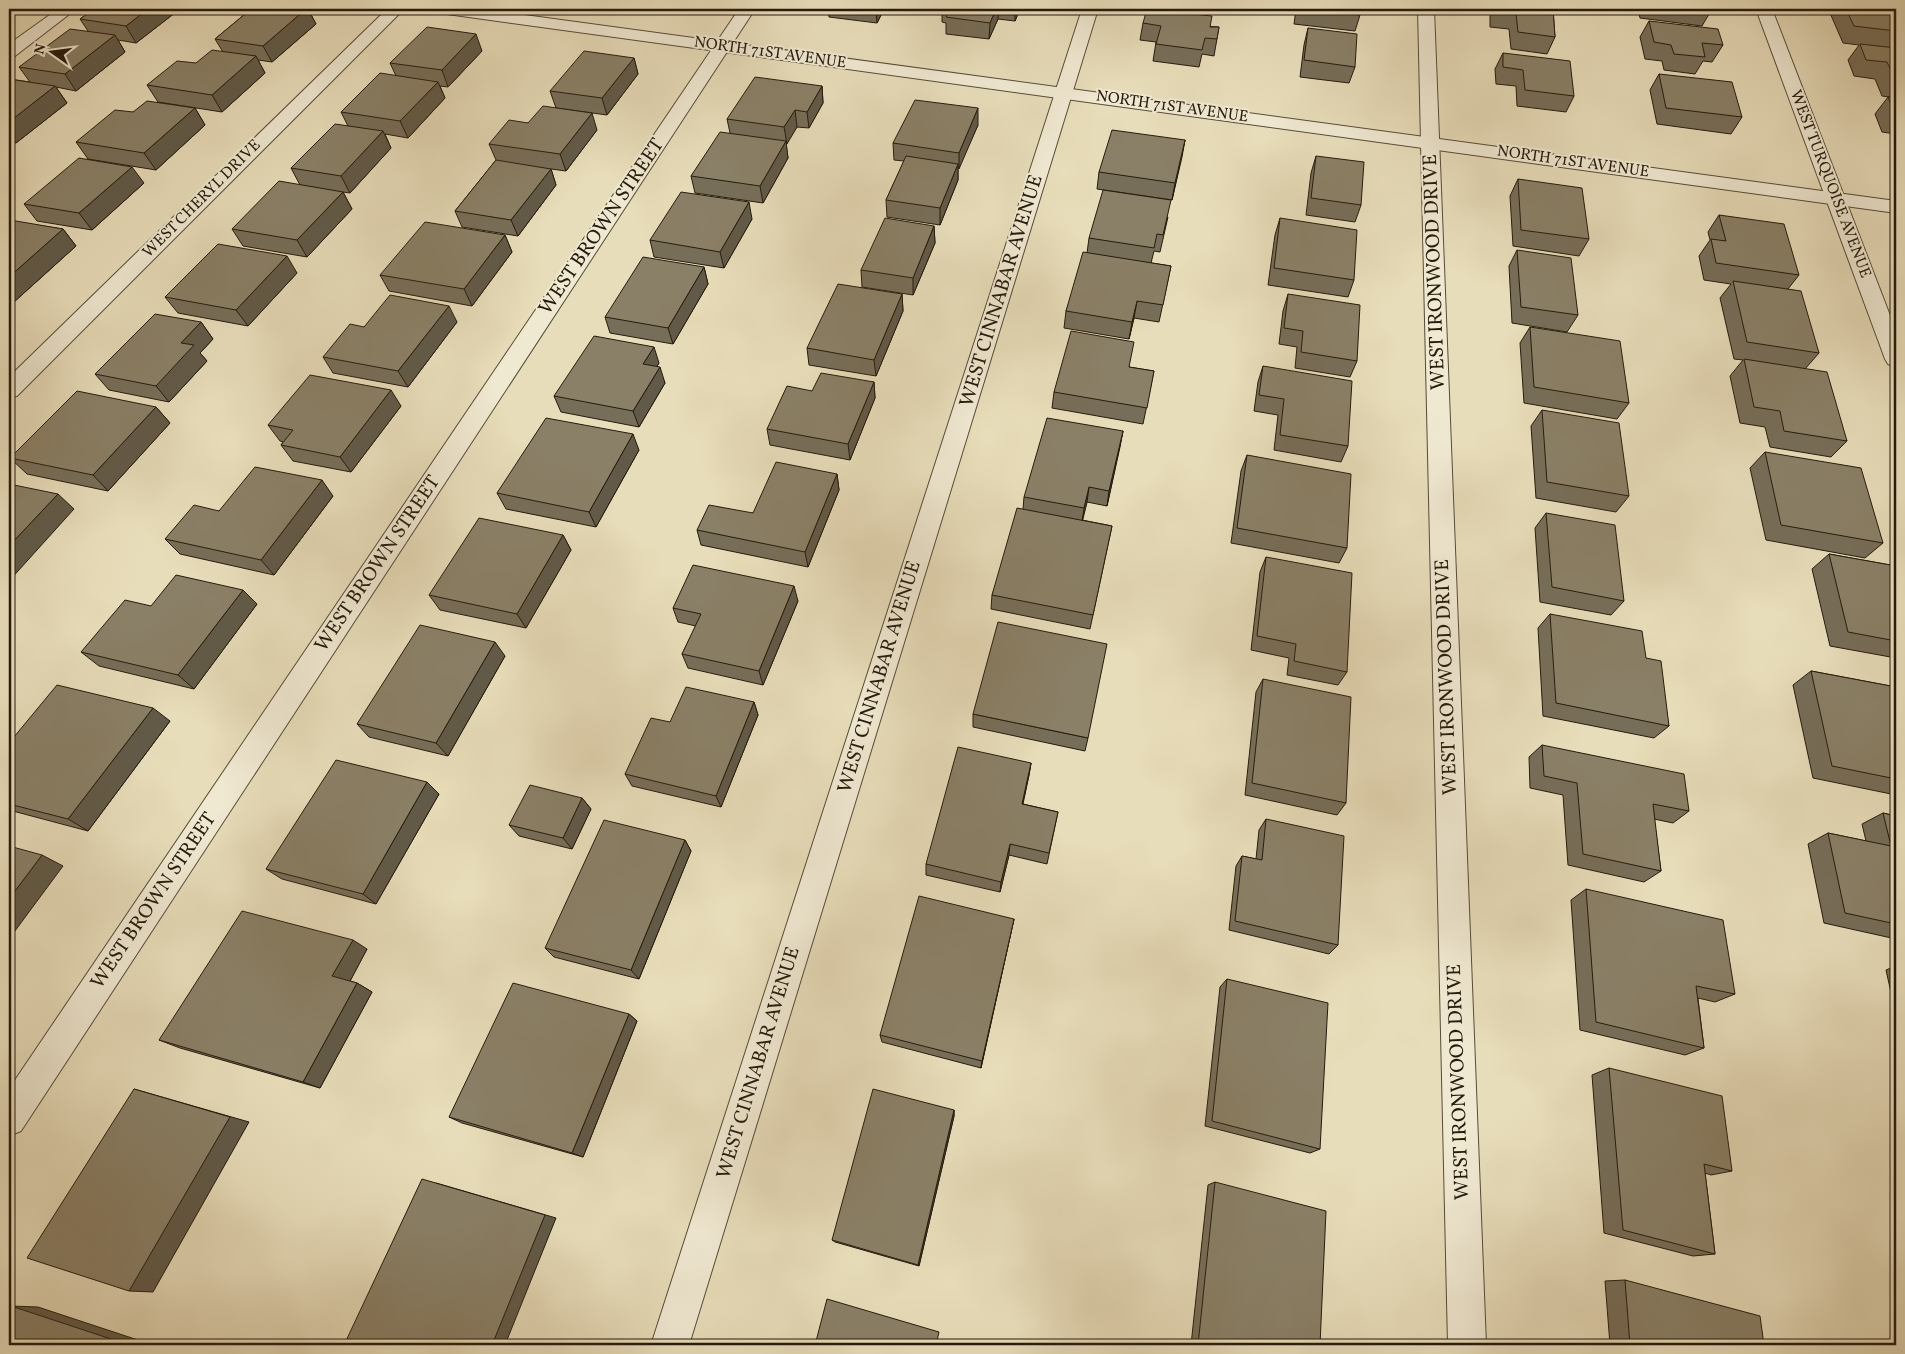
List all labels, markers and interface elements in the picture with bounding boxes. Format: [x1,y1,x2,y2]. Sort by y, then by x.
north arrow [28,28,78,78]
street label: NORTH 71ST AVENUE [692,31,848,75]
text: N [30,42,51,56]
street label: NORTH 71ST AVENUE [1094,85,1250,129]
street label: WEST TURQUOISE AVENUE [1784,87,1876,281]
street label: WEST BROWN STREET [532,133,672,321]
street label: WEST CHERYL DRIVE [138,135,266,263]
street label: NORTH 71ST AVENUE [1495,140,1651,184]
street label: WEST IRONWOOD DRIVE [1417,153,1453,391]
street label: WEST CINNABAR AVENUE [953,171,1051,411]
street label: WEST BROWN STREET [308,470,448,658]
street label: WEST CINNABAR AVENUE [831,557,929,797]
street label: WEST IRONWOOD DRIVE [1429,558,1465,796]
street label: WEST BROWN STREET [84,807,224,995]
street label: WEST CINNABAR AVENUE [710,943,808,1183]
street label: WEST IRONWOOD DRIVE [1441,963,1477,1201]

